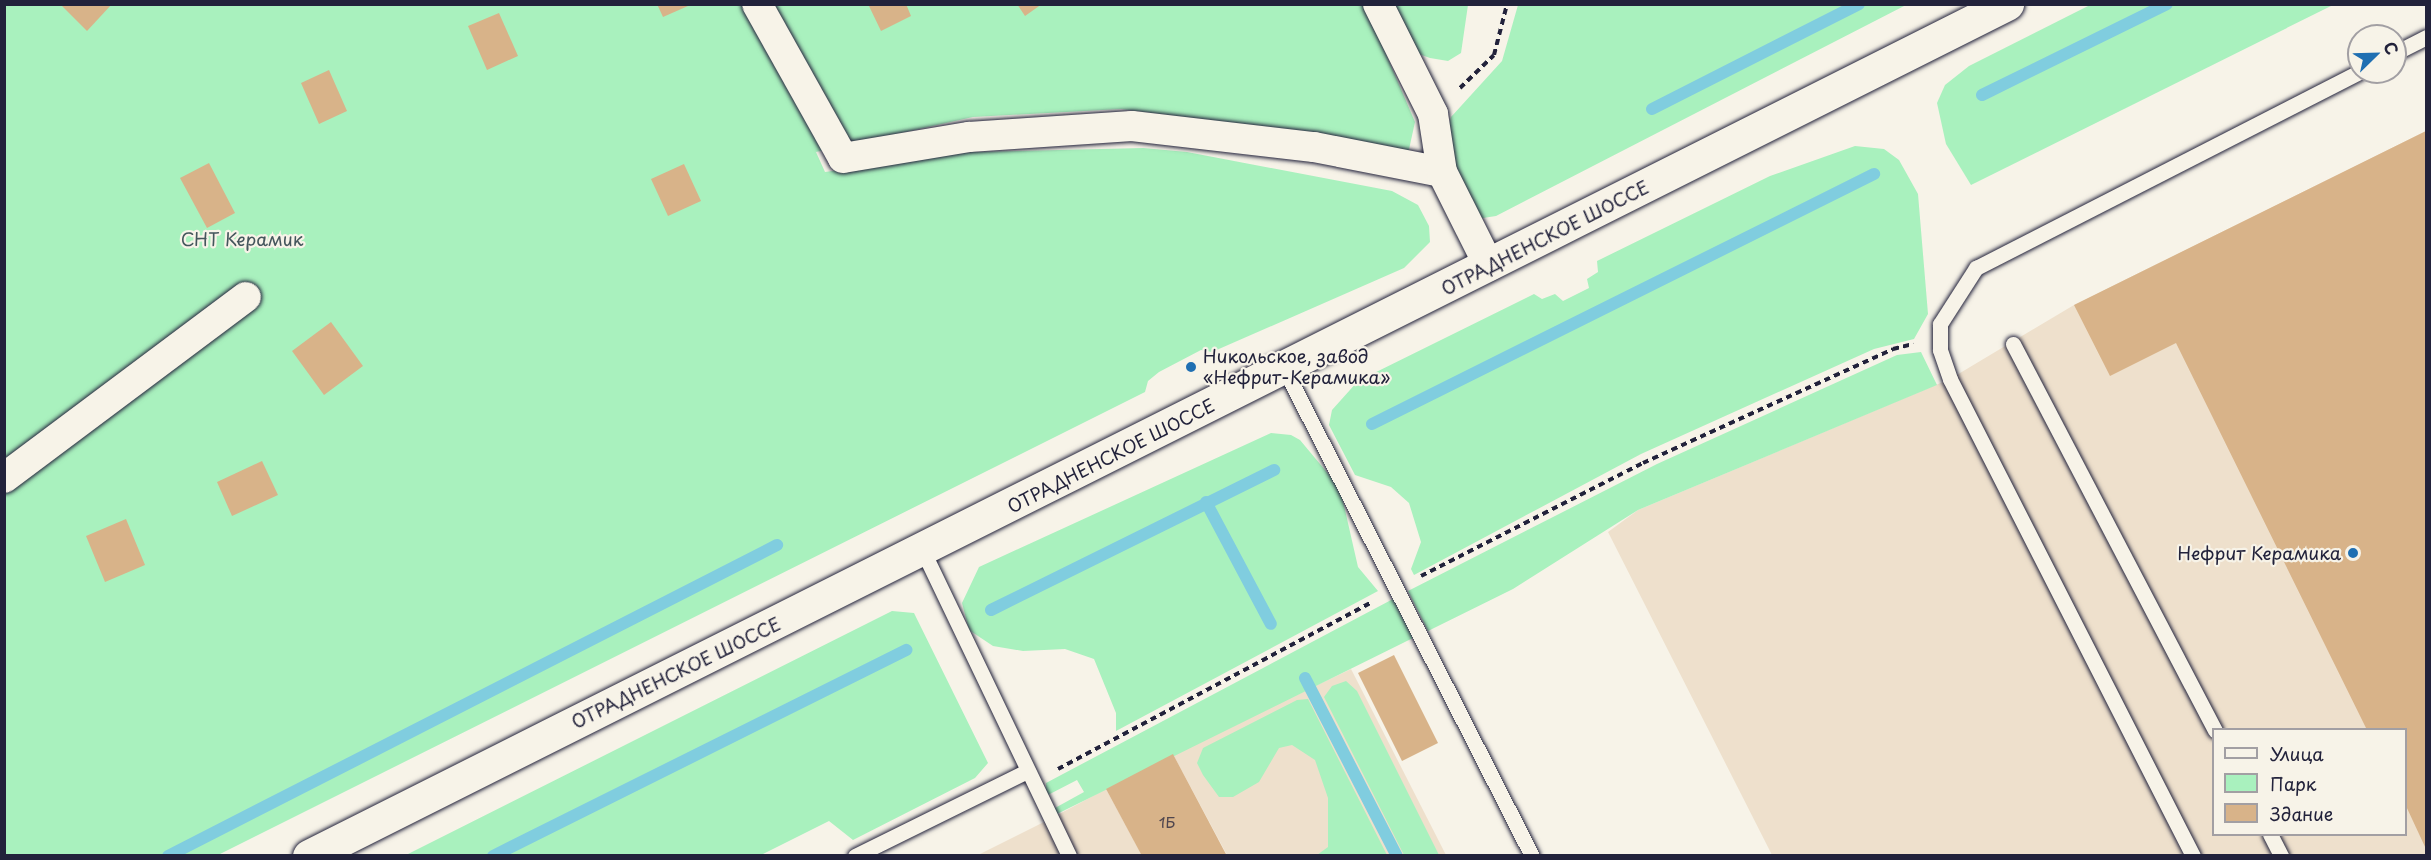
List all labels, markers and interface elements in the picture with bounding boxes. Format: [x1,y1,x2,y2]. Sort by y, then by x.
north arrow [2347,24,2407,84]
text: С [2378,38,2405,58]
street label: ОТРАДНЕНСКОЕ ШОССЕ [1437,176,1653,300]
park label: СНТ Керамик [180,228,304,250]
place label: Никольское, завод «Нефрит-Керамика» [1203,346,1390,388]
marker: Никольское, завод «Нефрит-Керамика» [1184,360,1198,374]
street label: ОТРАДНЕНСКОЕ ШОССЕ [1003,394,1219,518]
place label: Нефрит Керамика [2178,542,2341,564]
marker: Нефрит Керамика [2346,546,2360,560]
street label: ОТРАДНЕНСКОЕ ШОССЕ [567,613,785,733]
legend [2212,728,2407,836]
text: Улица [2270,740,2324,767]
text: Парк [2270,770,2316,797]
text: Здание [2270,800,2333,827]
house number: 1Б [1159,813,1175,831]

